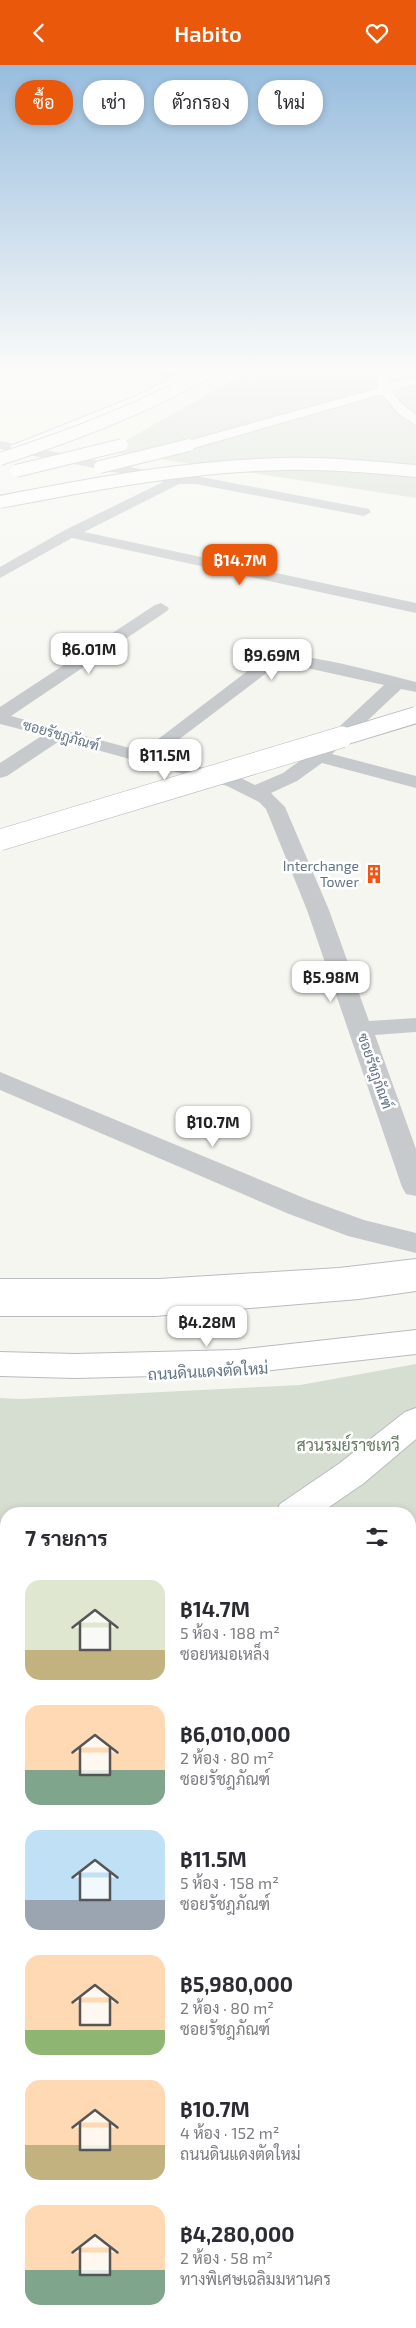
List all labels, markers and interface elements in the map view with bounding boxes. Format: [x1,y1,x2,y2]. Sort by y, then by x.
icon: back [25,19,53,47]
icon: heart [363,19,391,47]
text: Habito [174,20,242,46]
chip: ซื้อ [15,80,73,125]
chip: เช่า [83,80,144,125]
chip: ตัวกรอง [154,80,248,125]
chip: ใหม่ [258,80,323,125]
pin: ฿14.7M [199,543,281,586]
text: ฿14.7M [213,550,267,569]
pin: ฿6.01M [48,633,130,675]
text: ฿6.01M [62,639,116,658]
pin: ฿9.69M [231,639,313,681]
text: ฿9.69M [244,645,300,664]
street label: ซอยรัชฎภัณฑ์ [21,715,101,755]
pin: ฿11.5M [124,739,206,781]
text: ฿11.5M [140,745,190,764]
place label: Interchange Tower [283,857,359,890]
building icon: Interchange Tower [363,863,385,885]
pin: ฿5.98M [290,961,372,1003]
text: ฿5.98M [303,967,359,986]
street label: ซอยรัชฎภัณฑ์ [354,1031,396,1111]
pin: ฿10.7M [172,1105,254,1148]
text: ฿10.7M [186,1112,240,1131]
pin: ฿4.28M [166,1305,248,1348]
text: ฿4.28M [178,1312,236,1331]
street label: ถนนดินแดงตัดใหม่ [147,1357,269,1383]
park label: สวนรมย์ราชเทวี [296,1433,400,1454]
icon: filters [363,1523,391,1551]
text: 7 รายการ [25,1525,108,1550]
text: ฿14.7M [180,1596,250,1621]
icon: home [65,1600,125,1660]
text: 5 ห้อง · 188 m² [180,1623,280,1642]
text: ซอยหมอเหล็ง [180,1644,269,1663]
text: ฿6,010,000 [180,1721,291,1746]
icon: home [65,1725,125,1785]
text: 2 ห้อง · 80 m² [180,1748,274,1767]
text: ซอยรัชฎภัณฑ์ [180,1769,270,1788]
text: ฿11.5M [180,1846,247,1871]
icon: home [65,1850,125,1910]
text: 5 ห้อง · 158 m² [180,1873,279,1892]
text: ซอยรัชฎภัณฑ์ [180,1894,270,1913]
text: ฿5,980,000 [180,1971,293,1996]
icon: home [65,1975,125,2035]
text: 2 ห้อง · 80 m² [180,1998,274,2017]
text: ซอยรัชฎภัณฑ์ [180,2019,270,2038]
text: ฿10.7M [180,2096,250,2121]
icon: home [65,2100,125,2160]
text: 4 ห้อง · 152 m² [180,2123,279,2142]
text: ถนนดินแดงตัดใหม่ [180,2144,301,2163]
text: ฿4,280,000 [180,2221,295,2246]
icon: home [65,2225,125,2285]
text: 2 ห้อง · 58 m² [180,2248,273,2267]
text: ทางพิเศษเฉลิมมหานคร [180,2269,331,2288]

